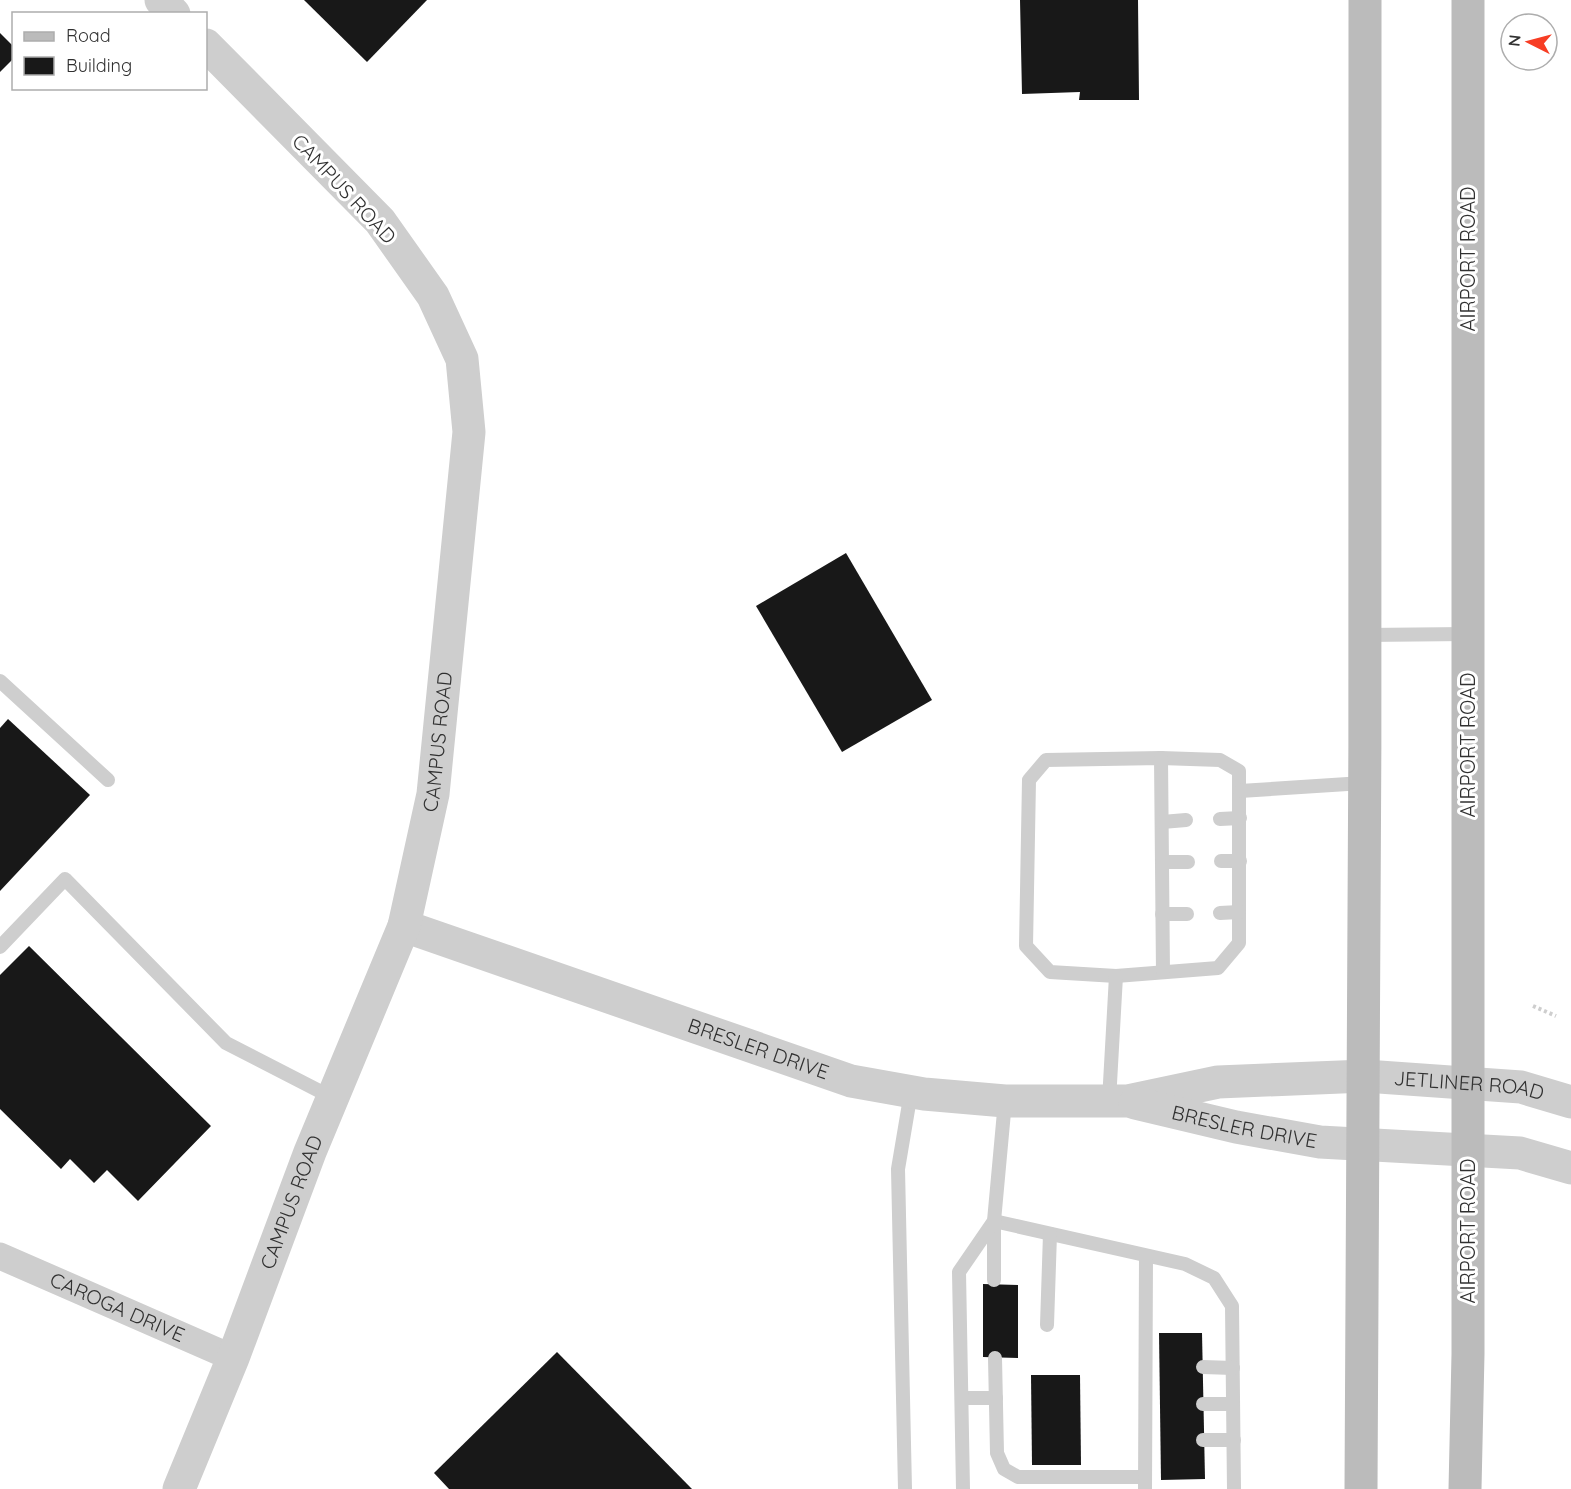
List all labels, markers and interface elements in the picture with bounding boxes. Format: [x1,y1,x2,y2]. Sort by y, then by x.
legend [12,12,207,90]
north arrow [1499,12,1559,72]
text: Road [66,24,111,47]
text: N [1504,34,1525,47]
text: Building [66,54,132,77]
street label: CAMPUS ROAD [287,129,402,249]
street label: AIRPORT ROAD [1455,187,1480,331]
street label: CAMPUS ROAD [416,670,457,814]
street label: AIRPORT ROAD [1455,673,1480,817]
street label: BRESLER DRIVE [685,1012,832,1084]
street label: JETLINER ROAD [1393,1065,1547,1105]
street label: BRESLER DRIVE [1169,1099,1319,1153]
street label: CAMPUS ROAD [254,1131,328,1272]
street label: AIRPORT ROAD [1455,1159,1480,1303]
street label: CAROGA DRIVE [46,1266,189,1347]

